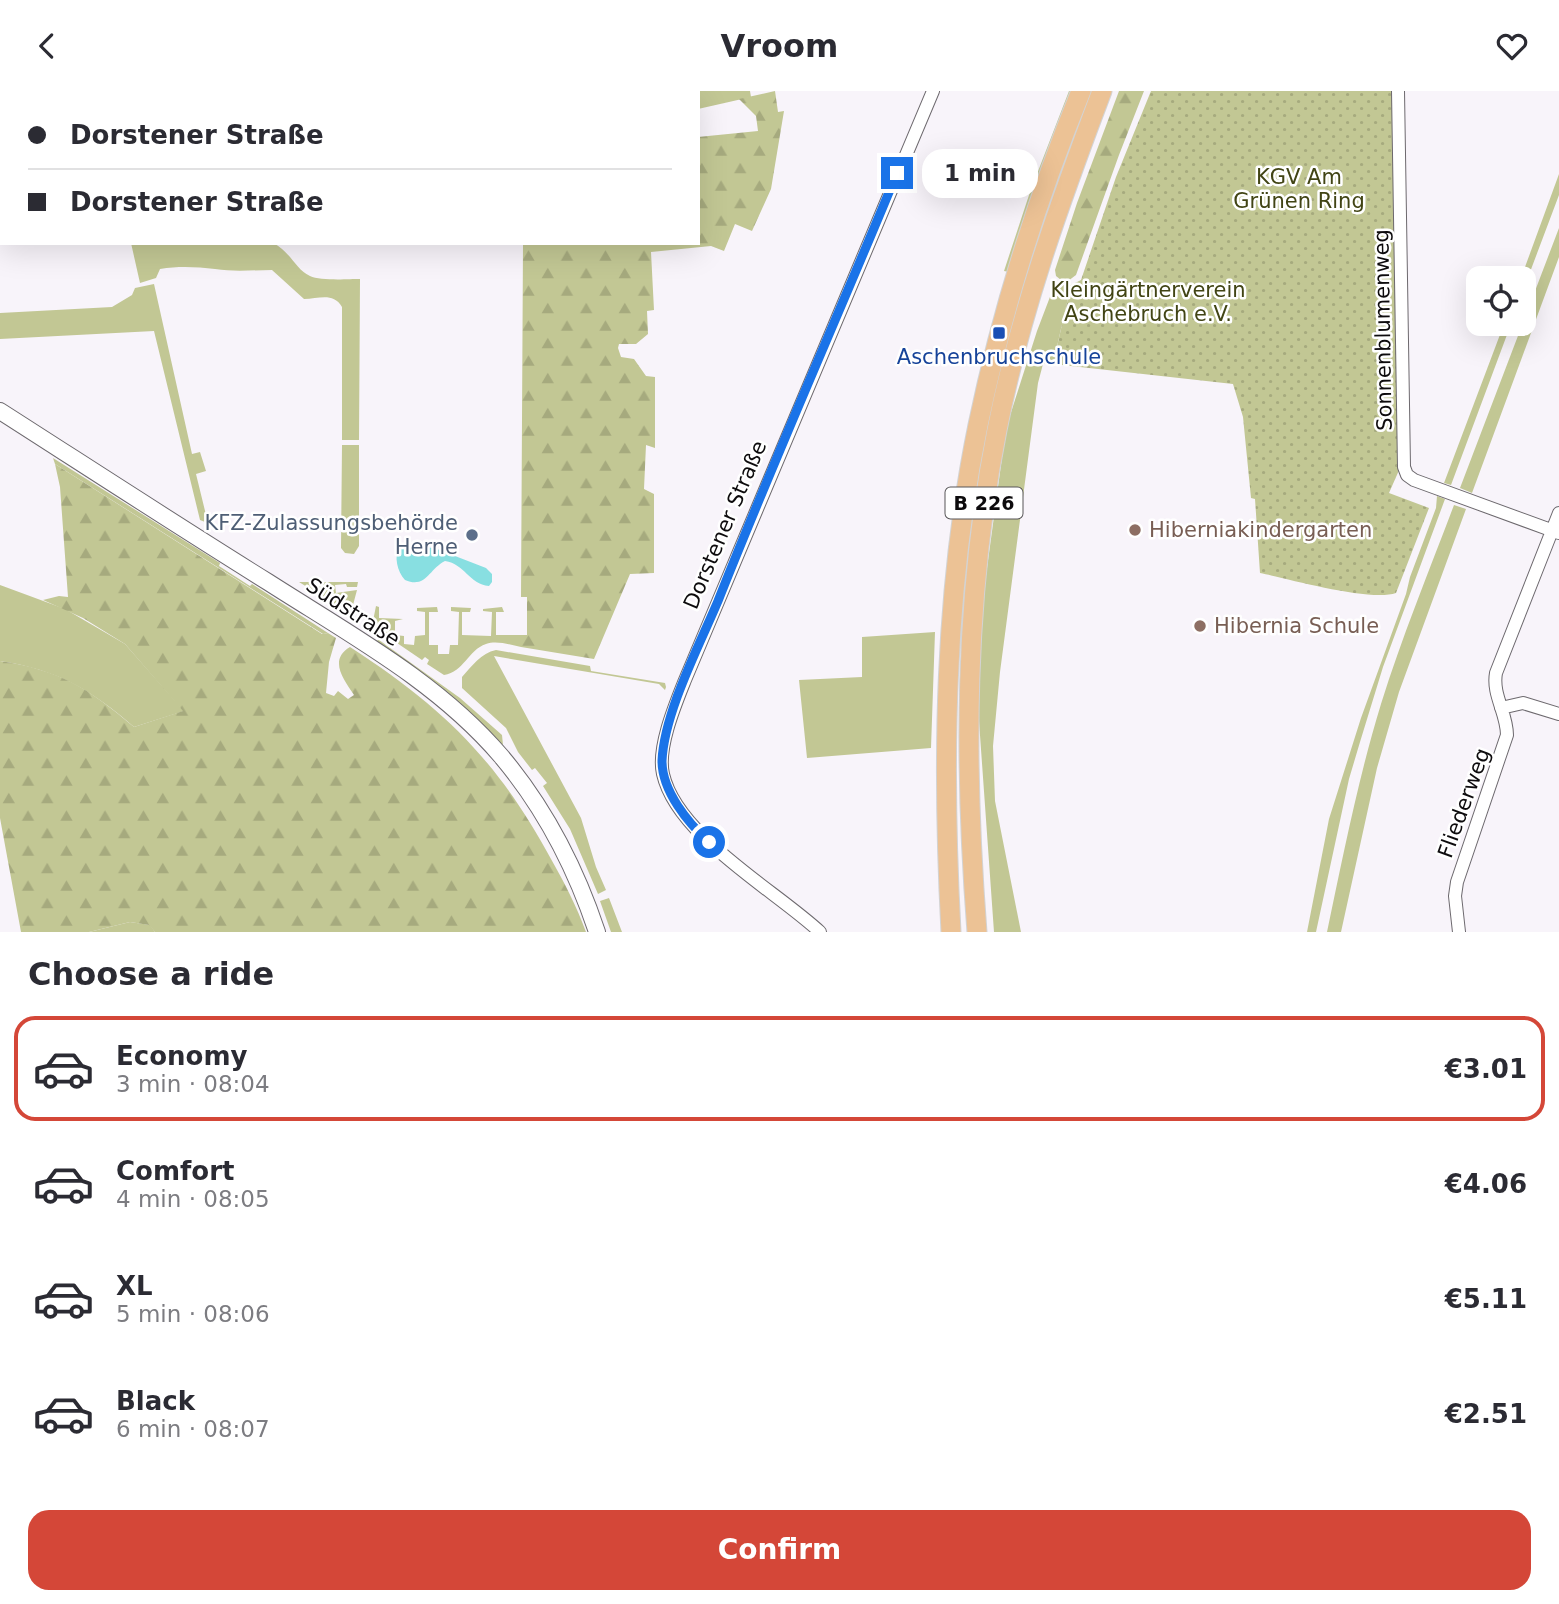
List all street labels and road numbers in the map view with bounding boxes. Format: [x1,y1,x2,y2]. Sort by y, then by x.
street label: Sonnenblumenweg [1369,229,1397,431]
street label: Dorstener Straße [679,437,771,613]
road number: B 226 [946,487,1023,519]
street label: Südstraße [302,573,404,651]
street label: Fliederweg [1433,745,1495,861]

